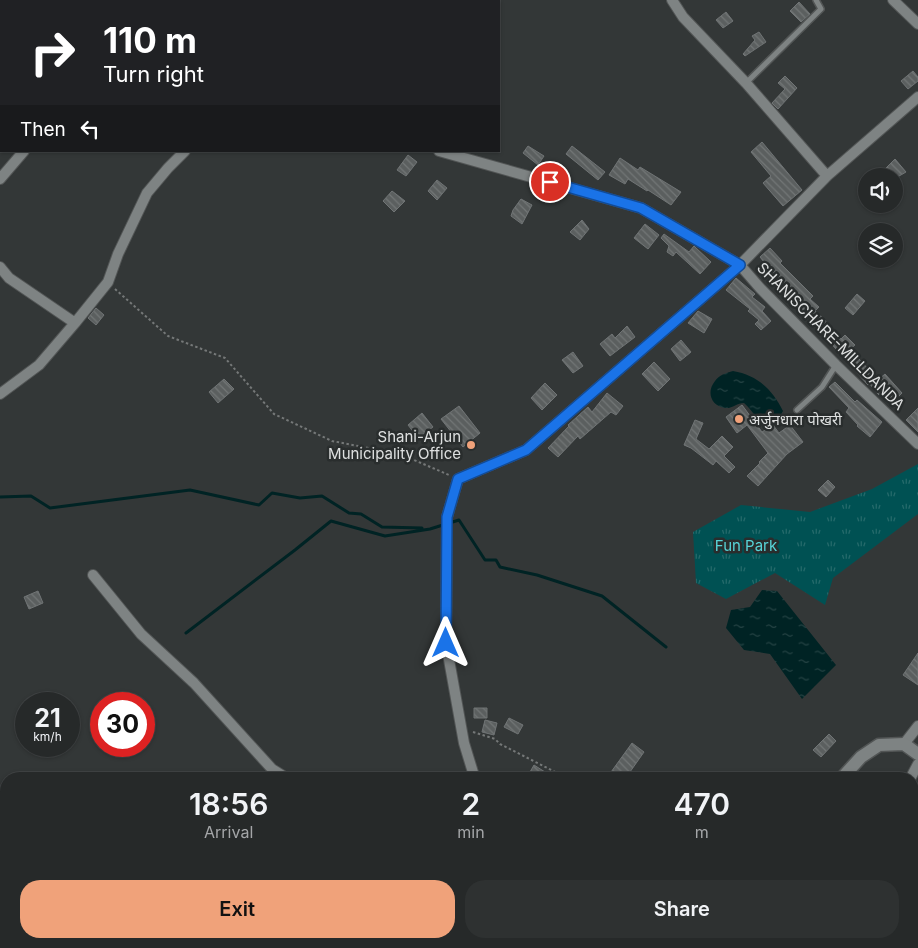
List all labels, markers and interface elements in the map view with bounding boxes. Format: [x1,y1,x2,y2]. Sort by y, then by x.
text: 110 m [103,19,197,61]
icon: right [20,20,85,85]
text: Turn right [103,61,204,87]
icon: left [76,115,104,143]
text: Then [20,118,66,141]
pin [529,161,571,203]
icon: arrive [536,168,564,196]
map controls [858,168,903,268]
button: sound [858,168,903,213]
button: layers [858,223,903,268]
street label: SHANISCHARE-MILLDANDA [753,258,909,414]
place label: अर्जुनधारा पोखरी [749,410,843,430]
marker: अर्जुनधारा पोखरी [733,413,745,425]
place label: Shani-Arjun Municipality Office [328,427,461,463]
marker: Shani-Arjun Municipality Office [465,439,477,451]
park label: Fun Park [715,536,778,555]
position arrow [419,616,471,668]
speed limit sign: 30 [90,692,155,757]
text: 21 [34,703,61,733]
text: km/h [33,729,62,744]
text: 18:56 [189,786,268,822]
text: 2 [462,786,480,822]
text: 470 [673,786,730,822]
text: Arrival [204,822,253,842]
text: min [457,822,485,842]
text: m [695,822,709,842]
button: Exit [20,880,455,938]
button: Share [465,880,899,938]

